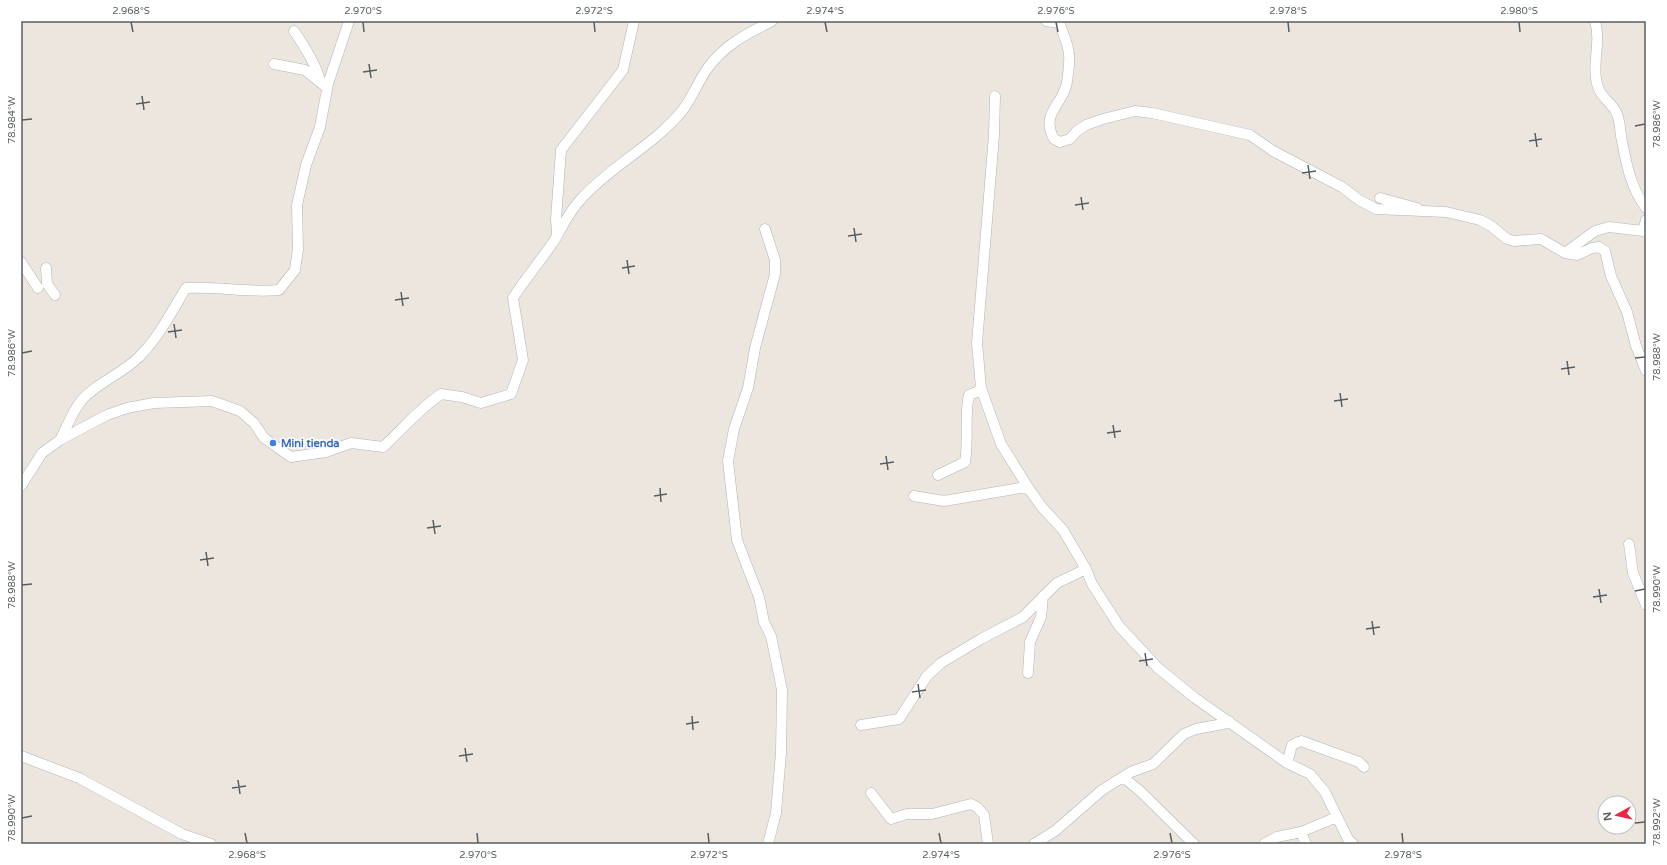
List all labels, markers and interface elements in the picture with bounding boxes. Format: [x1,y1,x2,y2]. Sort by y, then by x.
text: 2.968°S [112,5,150,17]
text: 2.970°S [344,5,382,17]
text: 2.972°S [575,5,613,17]
text: 2.974°S [806,5,844,17]
text: 2.976°S [1037,5,1075,17]
text: 2.978°S [1269,5,1307,17]
text: 2.980°S [1500,5,1538,17]
text: 78.984°W [6,96,18,144]
text: 78.986°W [1651,100,1663,148]
text: 78.986°W [6,329,18,377]
text: 78.988°W [1651,333,1663,381]
place label: Mini tienda [281,437,340,450]
marker: Mini tienda [268,438,278,448]
text: 78.988°W [6,561,18,609]
text: 78.990°W [1651,565,1663,613]
text: 78.990°W [6,794,18,842]
north arrow [1597,795,1637,835]
text: 78.992°W [1651,798,1663,846]
text: N [1601,811,1615,822]
text: 2.968°S [228,849,266,861]
text: 2.970°S [459,849,497,861]
text: 2.972°S [690,849,728,861]
text: 2.974°S [922,849,960,861]
text: 2.976°S [1153,849,1191,861]
text: 2.978°S [1384,849,1422,861]

